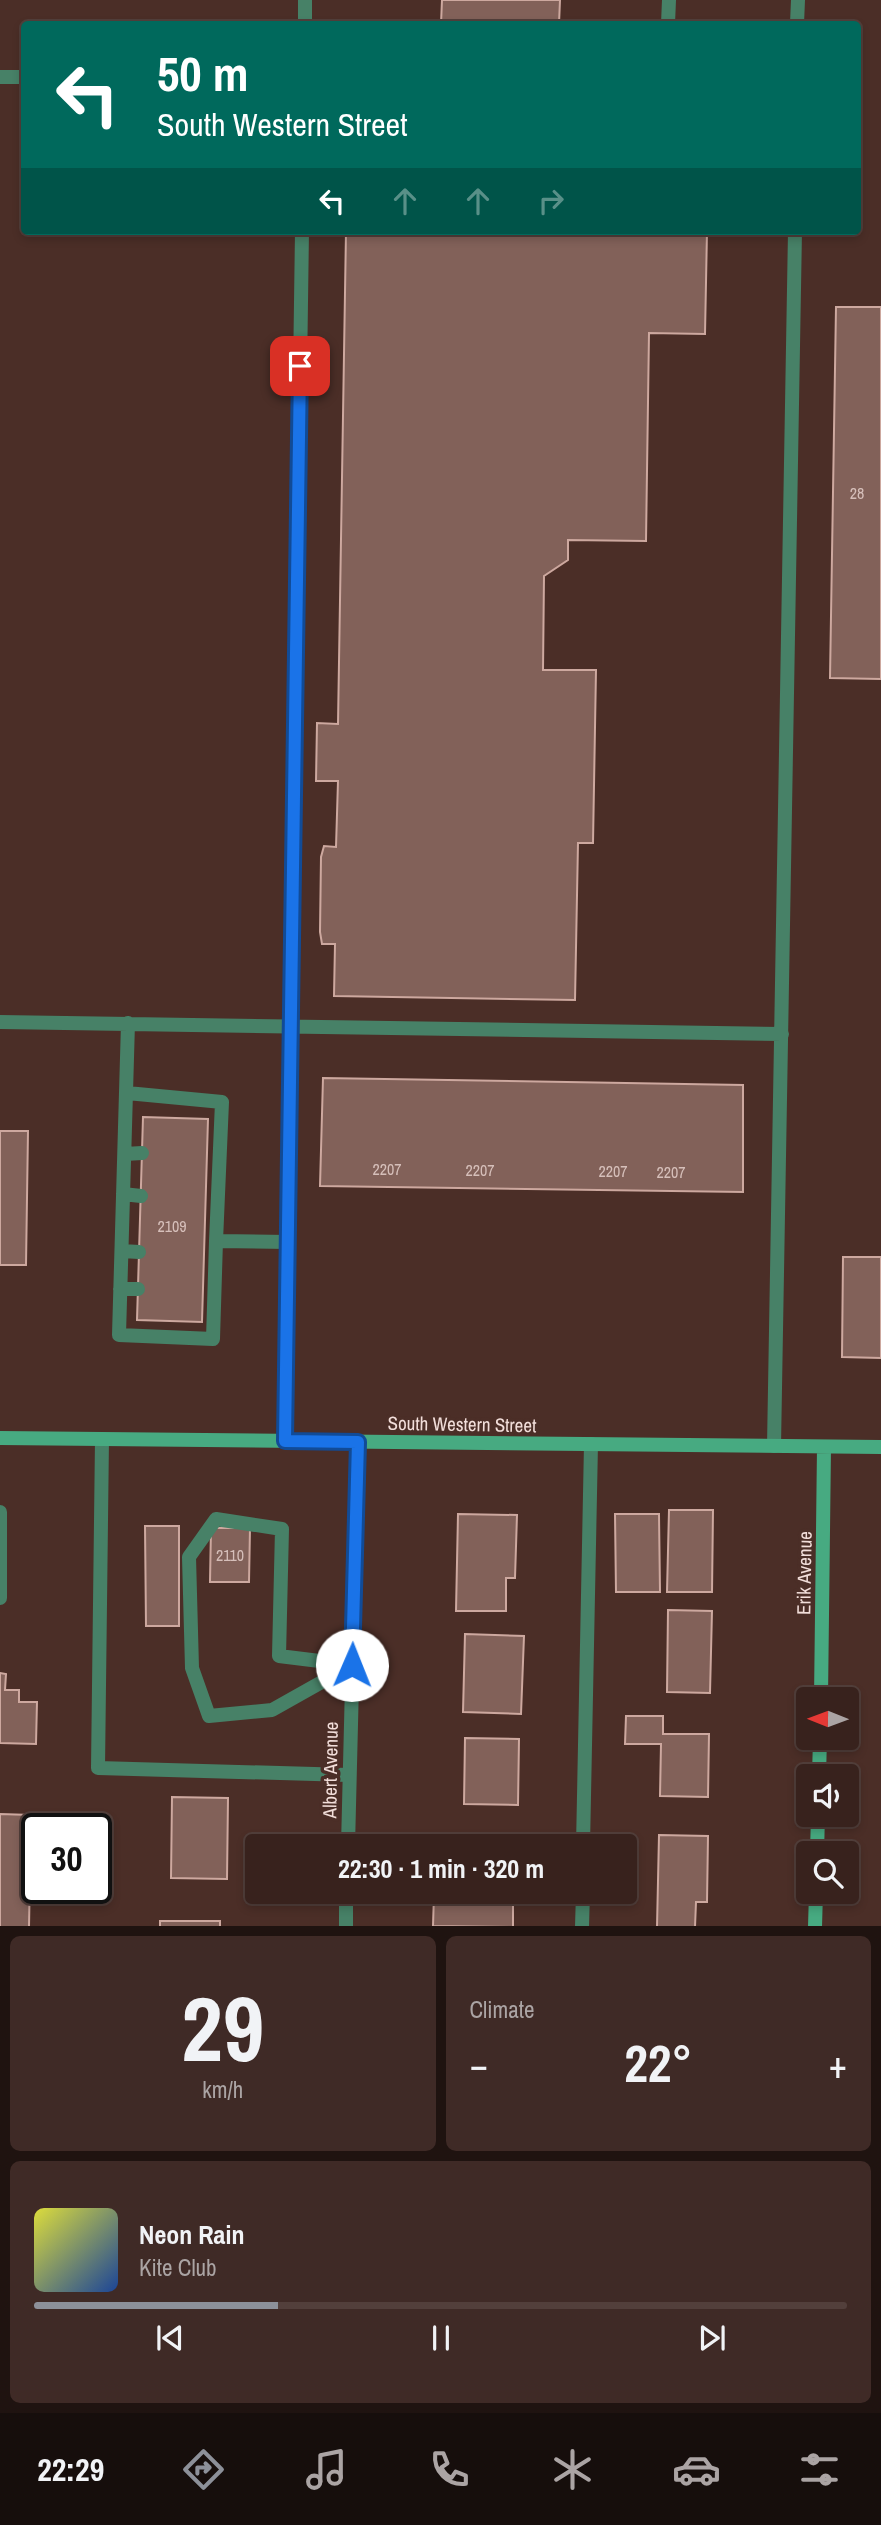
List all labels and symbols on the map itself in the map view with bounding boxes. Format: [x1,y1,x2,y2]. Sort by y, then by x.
pin [270,336,330,396]
house number: 28 [850,482,864,504]
house number: 2207 [372,1158,402,1180]
house number: 2207 [465,1159,495,1181]
house number: 2207 [598,1160,628,1182]
house number: 2207 [656,1161,686,1183]
house number: 2109 [157,1215,187,1237]
street label: South Western Street [387,1410,537,1438]
street label: Erik Avenue [790,1531,818,1615]
house number: 2110 [216,1544,244,1566]
position arrow [315,1628,389,1702]
north arrow [796,1687,859,1750]
street label: Albert Avenue [316,1721,344,1820]
speed limit sign: 30 [21,1813,112,1904]

